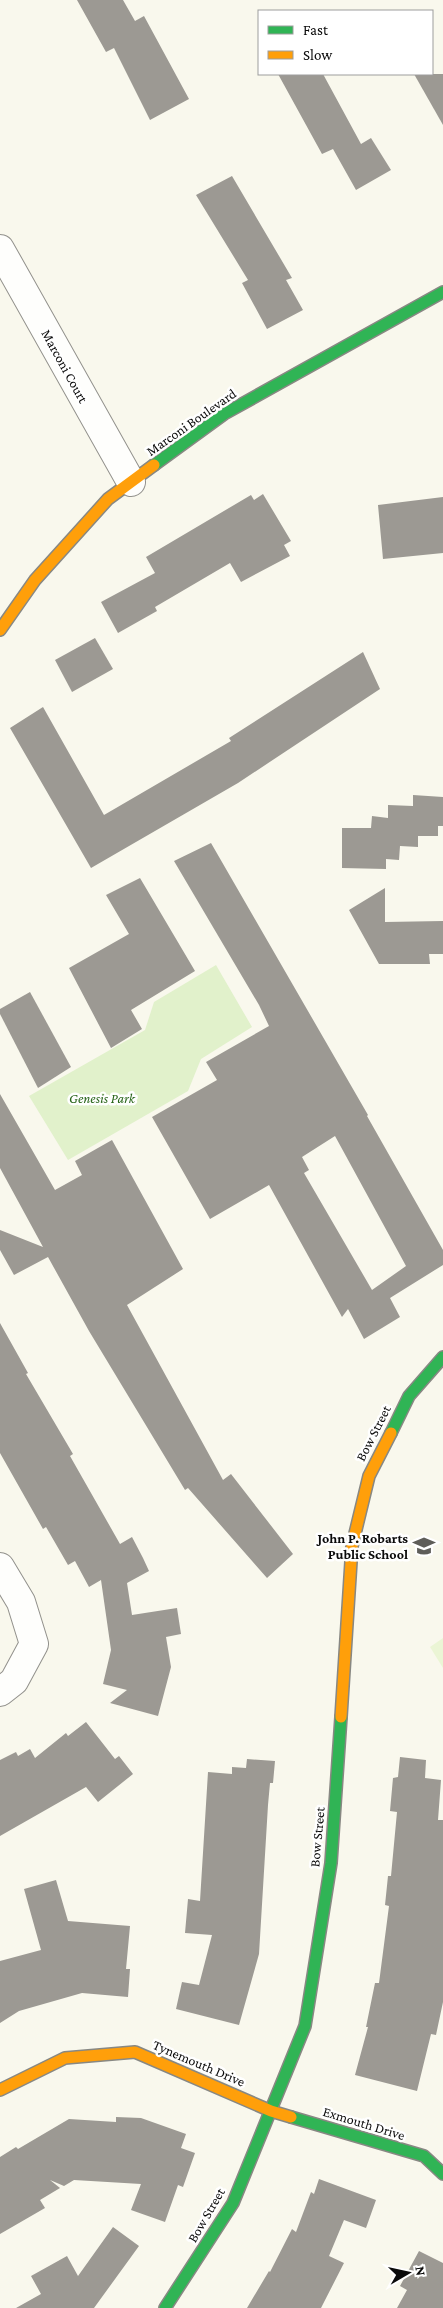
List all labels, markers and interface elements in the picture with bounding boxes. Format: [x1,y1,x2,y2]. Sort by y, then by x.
legend [258,10,433,75]
text: Fast [303,22,329,38]
text: Slow [303,47,333,63]
street label: Marconi Court [38,327,92,406]
street label: Marconi Boulevard [143,385,240,459]
park label: Genesis Park [69,1090,136,1106]
street label: Bow Street [352,1402,394,1463]
place label: John P. Robarts Public School [315,1530,408,1562]
school or university icon: John P. Robarts Public School [411,1533,437,1559]
street label: Bow Street [306,1806,328,1868]
street label: Tynemouth Drive [150,2036,248,2090]
street label: Exmouth Drive [321,2103,407,2143]
street label: Bow Street [184,2185,228,2245]
north arrow [383,2248,433,2298]
text: N [412,2265,430,2277]

